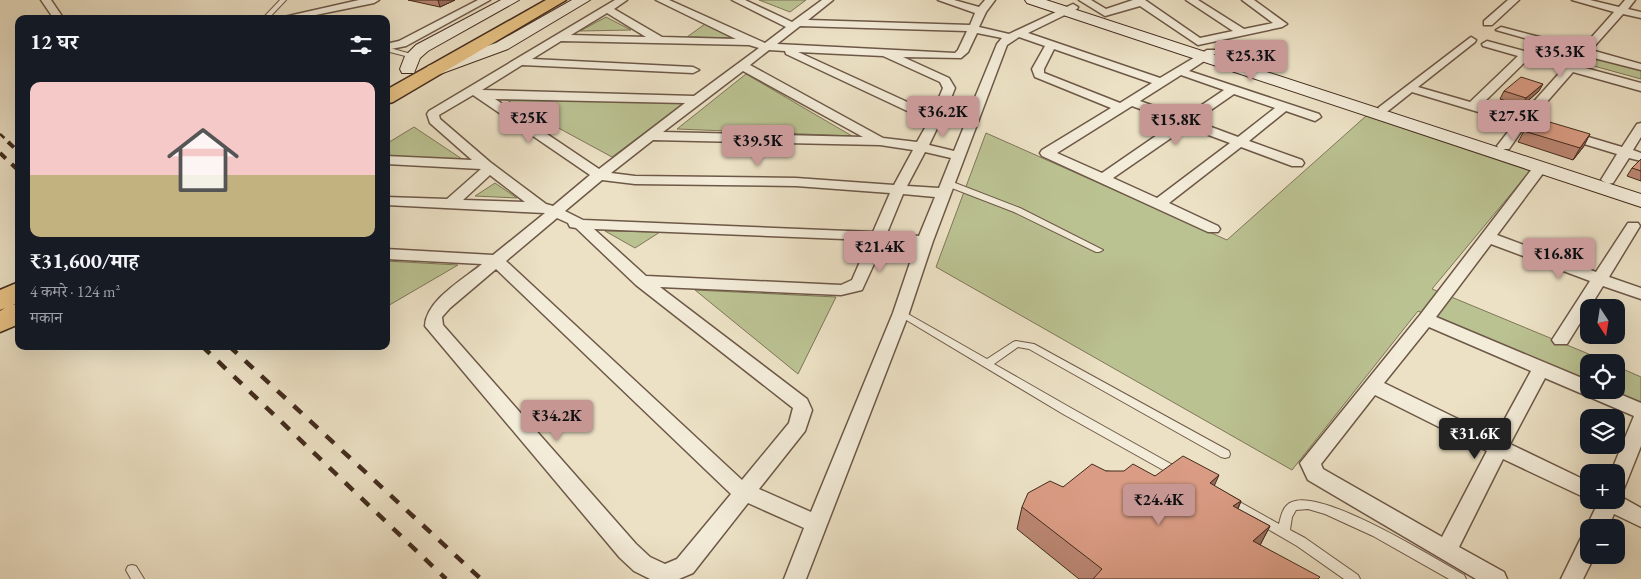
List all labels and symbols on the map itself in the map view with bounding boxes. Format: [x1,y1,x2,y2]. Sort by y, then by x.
pin: ₹35.3K [1519,36,1601,78]
pin: ₹25.3K [1210,39,1292,82]
pin: ₹36.2K [902,96,984,138]
pin: ₹27.5K [1473,100,1555,142]
pin: ₹25K [499,102,559,144]
pin: ₹15.8K [1135,104,1217,146]
pin: ₹39.5K [717,124,799,167]
pin: ₹21.4K [839,230,921,273]
pin: ₹16.8K [1518,238,1600,280]
north arrow [1580,299,1625,344]
pin: ₹34.2K [516,400,598,442]
pin: ₹31.6K [1434,418,1516,460]
pin: ₹24.4K [1118,484,1200,526]

